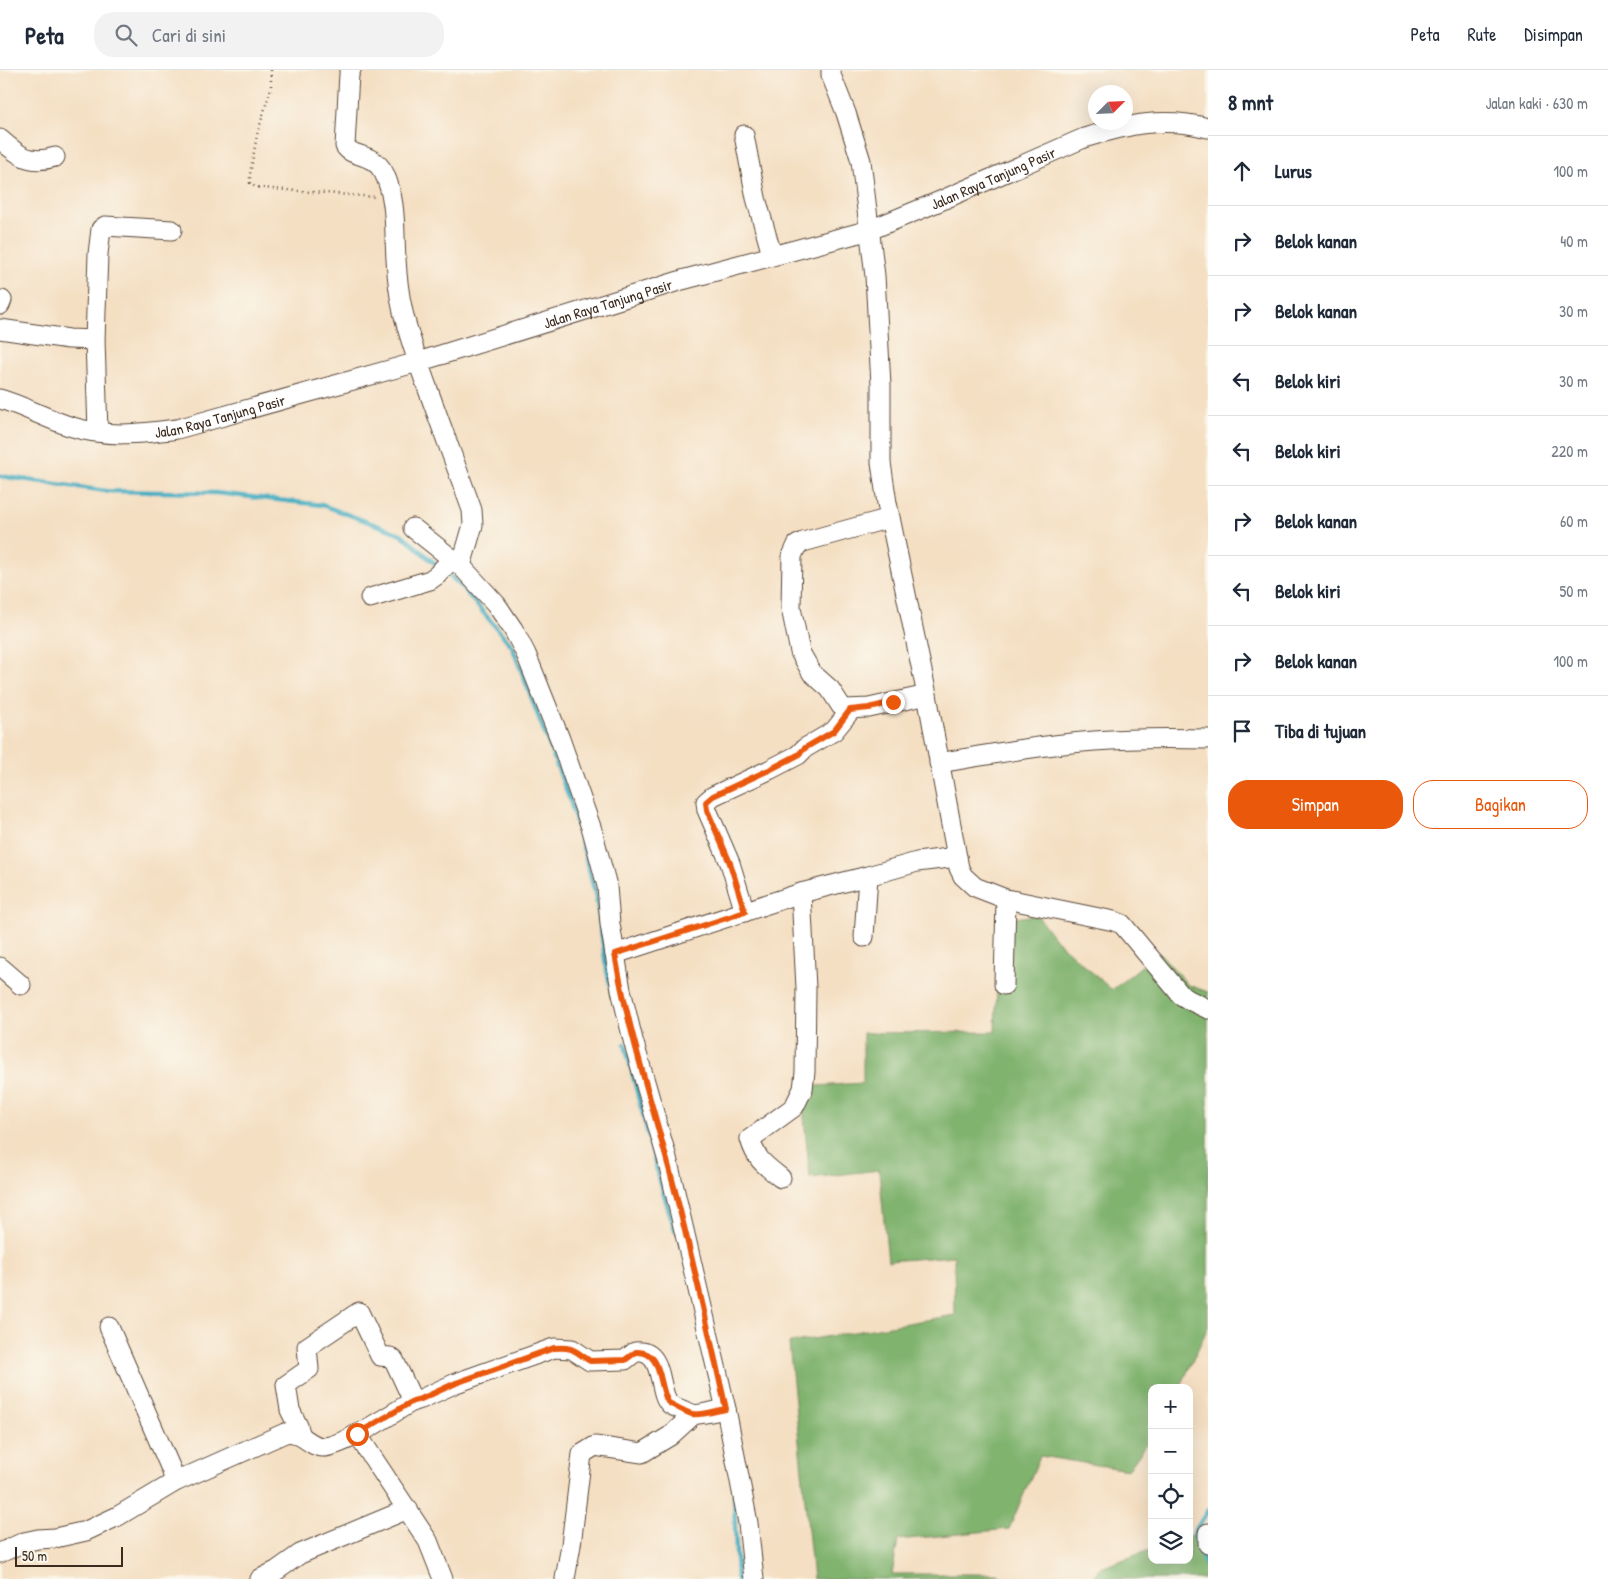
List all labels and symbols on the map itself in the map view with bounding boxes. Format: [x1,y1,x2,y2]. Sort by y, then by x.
north arrow [1088,85,1133,130]
street label: Jalan Raya Tanjung Pasir [928,141,1059,214]
street label: Jalan Raya Tanjung Pasir [541,273,675,333]
street label: Jalan Raya Tanjung Pasir [154,389,288,442]
route end [882,691,905,714]
route start [346,1423,369,1446]
scale bar [15,1544,122,1567]

